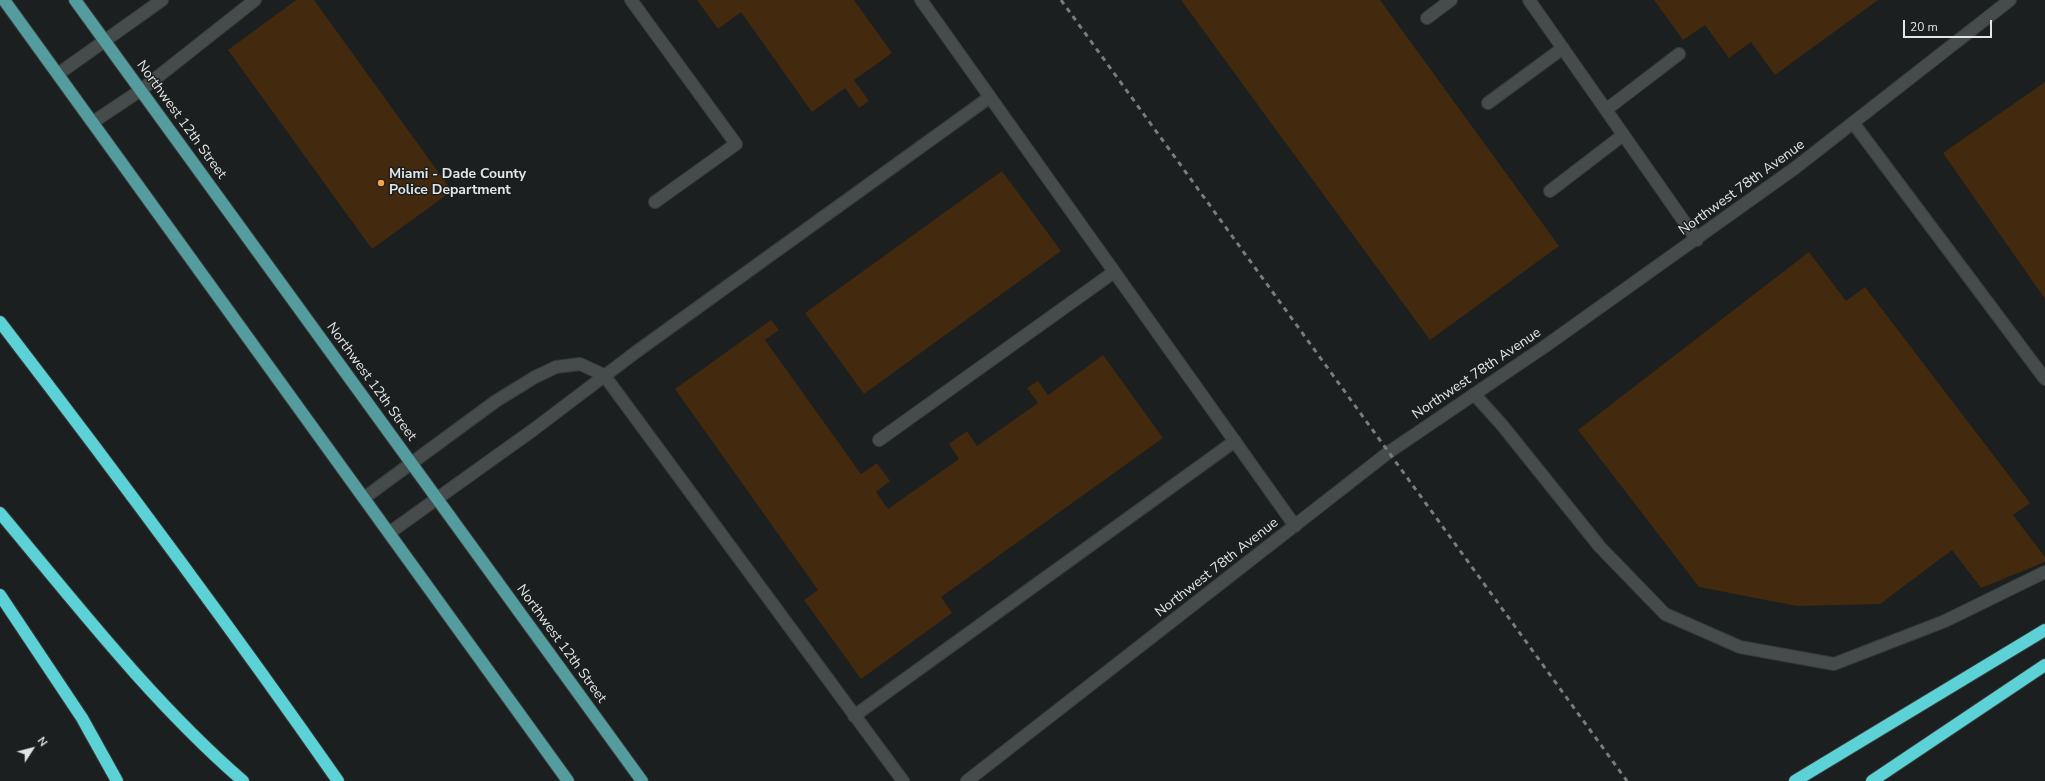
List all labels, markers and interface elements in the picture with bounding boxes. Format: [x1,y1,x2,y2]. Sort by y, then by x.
scale bar [1905,12,1994,38]
text: 20 m [1910,19,1938,35]
street label: Northwest 12th Street [132,58,230,182]
street label: Northwest 78th Avenue [1676,137,1808,239]
place label: Miami - Dade County Police Department [389,167,526,200]
marker: Miami - Dade County Police Department [376,178,386,188]
street label: Northwest 12th Street [322,320,420,444]
street label: Northwest 78th Avenue [1410,325,1544,423]
street label: Northwest 78th Avenue [1152,515,1282,621]
street label: Northwest 12th Street [512,582,610,706]
north arrow [12,729,52,769]
text: N [34,734,51,749]

